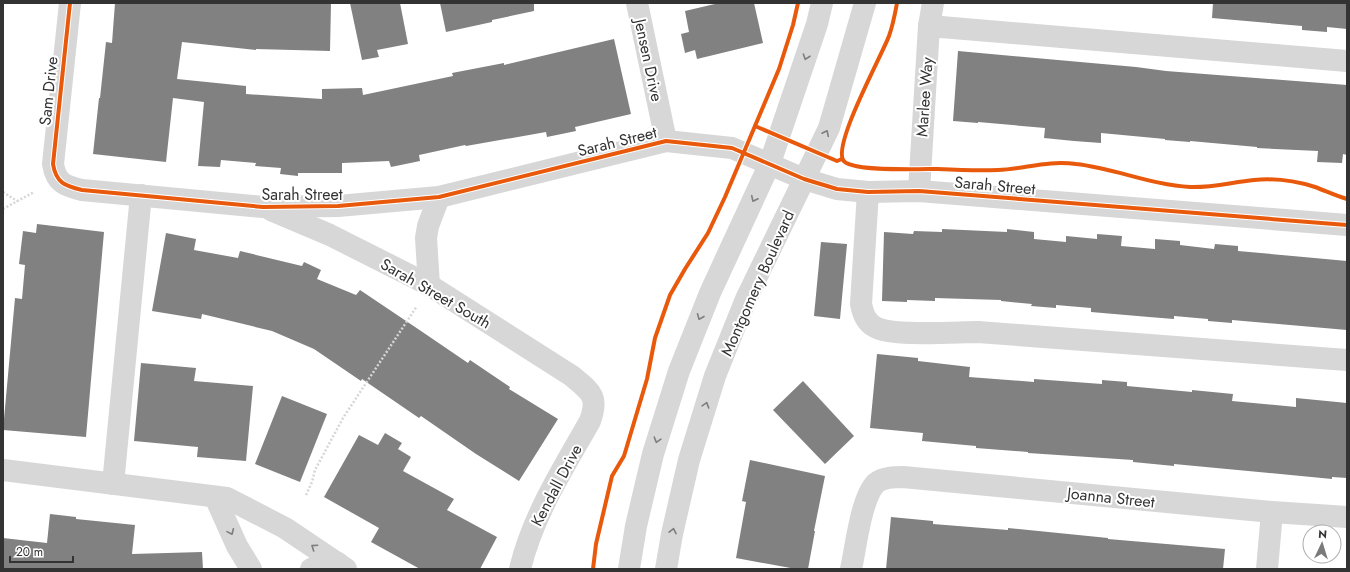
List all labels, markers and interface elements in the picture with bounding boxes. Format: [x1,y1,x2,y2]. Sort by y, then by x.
street label: Jensen Drive [628,15,668,104]
one-way arrow [803,53,811,60]
street label: Sam Drive [33,55,64,127]
street label: Marlee Way [910,55,939,138]
street label: Sarah Street [575,120,659,162]
one-way arrow [821,130,829,137]
street label: Sarah Street [954,171,1036,200]
street label: Sarah Street [261,183,343,206]
one-way arrow [751,195,759,202]
street label: Montgomery Boulevard [715,207,800,360]
street label: Sarah Street South [376,252,495,334]
one-way arrow [697,313,705,321]
one-way arrow [701,402,710,409]
one-way arrow [653,436,662,443]
street label: Kendall Drive [525,440,588,530]
street label: Joanna Street [1064,481,1156,514]
north arrow [1302,524,1342,564]
text: N [1318,526,1328,542]
one-way arrow [668,527,676,534]
one-way arrow [226,528,234,536]
scale bar [10,538,73,564]
text: 20 m [16,543,43,561]
one-way arrow [311,544,318,552]

